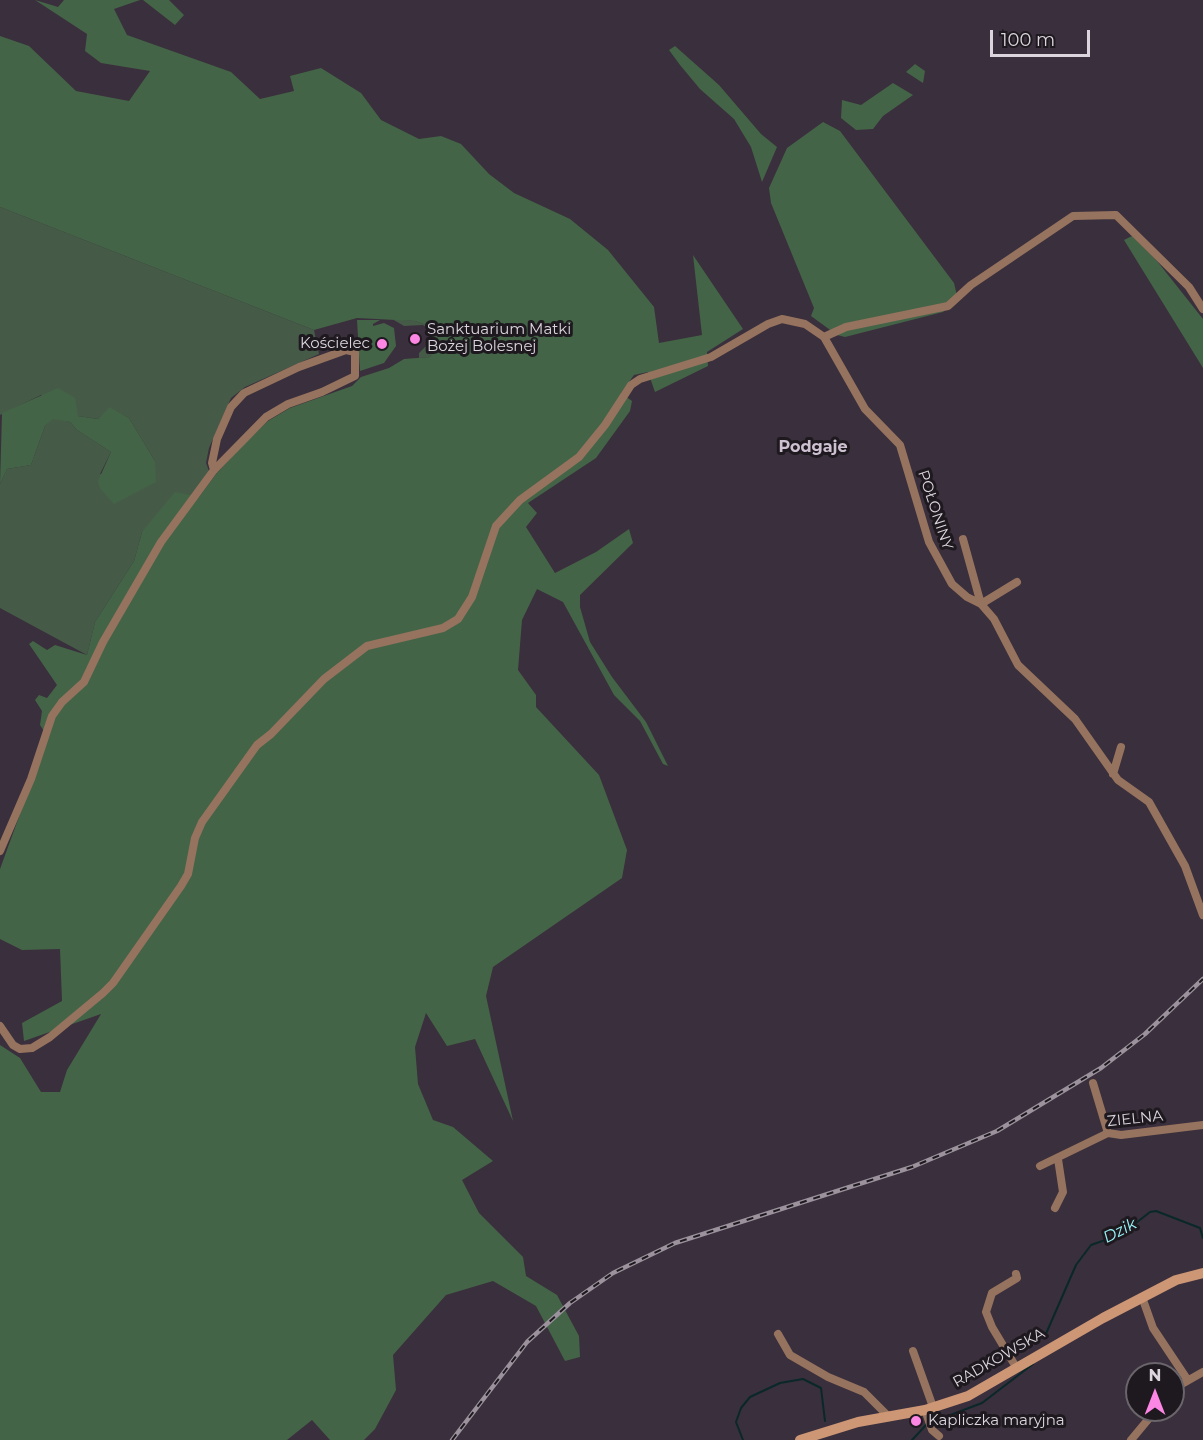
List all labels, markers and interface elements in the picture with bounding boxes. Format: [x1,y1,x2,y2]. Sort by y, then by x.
scale bar [993,18,1094,56]
text: 100 m [1001,29,1055,51]
place label: Sanktuarium Matki Bożej Bolesnej [427,321,571,356]
marker: Sanktuarium Matki Bożej Bolesnej [408,332,422,346]
place label: Kościelec [300,335,370,353]
marker: Kościelec [375,337,389,351]
district label: Podgaje [778,437,848,457]
street label: POŁONINY [914,468,956,552]
street label: ZIELNA [1106,1107,1164,1131]
water label: Dzik [1100,1214,1140,1248]
street label: RADKOWSKA [950,1324,1048,1392]
north arrow [1125,1362,1185,1422]
text: N [1149,1366,1161,1385]
place label: Kapliczka maryjna [928,1412,1065,1430]
marker: Kapliczka maryjna [909,1414,923,1428]

